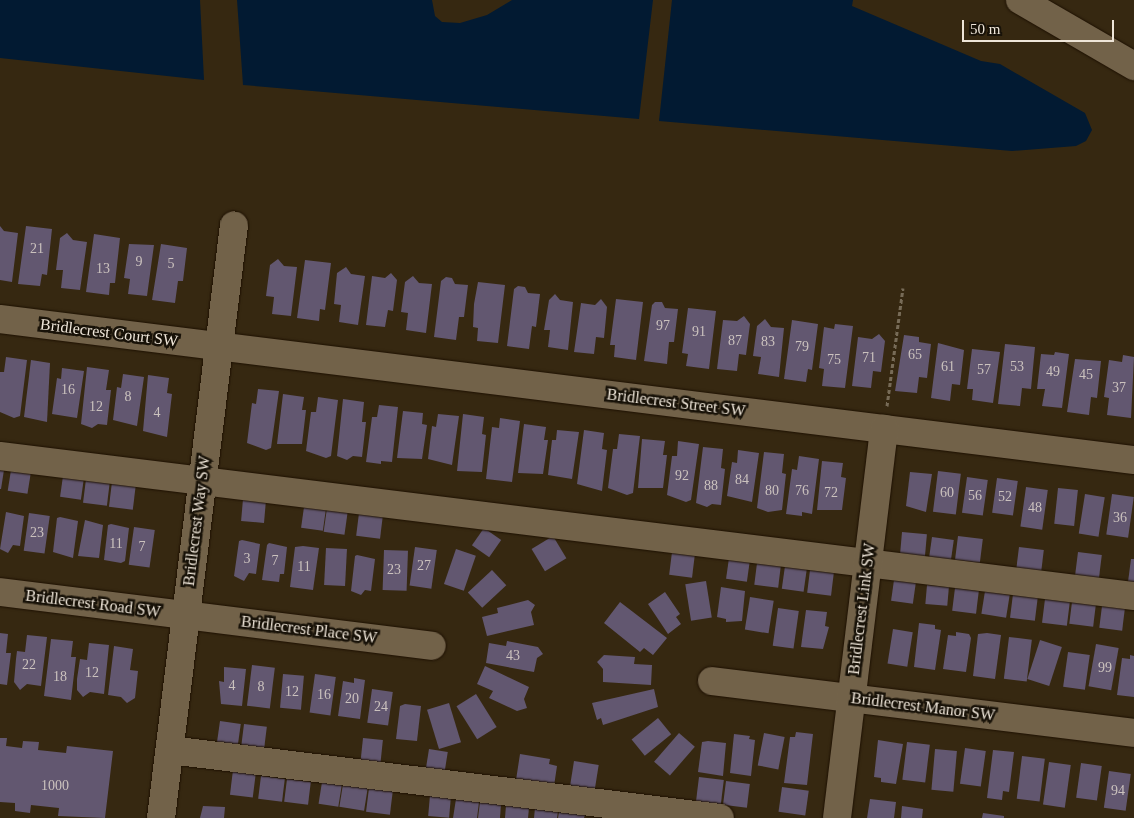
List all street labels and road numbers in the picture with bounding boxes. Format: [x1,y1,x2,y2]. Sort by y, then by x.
street label: Bridlecrest Court SW [39,315,179,351]
street label: Bridlecrest Street SW [606,385,746,421]
street label: Bridlecrest Way SW [179,455,215,587]
street label: Bridlecrest Link SW [844,542,880,676]
street label: Bridlecrest Road SW [24,586,162,622]
street label: Bridlecrest Place SW [240,612,378,648]
street label: Bridlecrest Manor SW [850,689,996,725]

